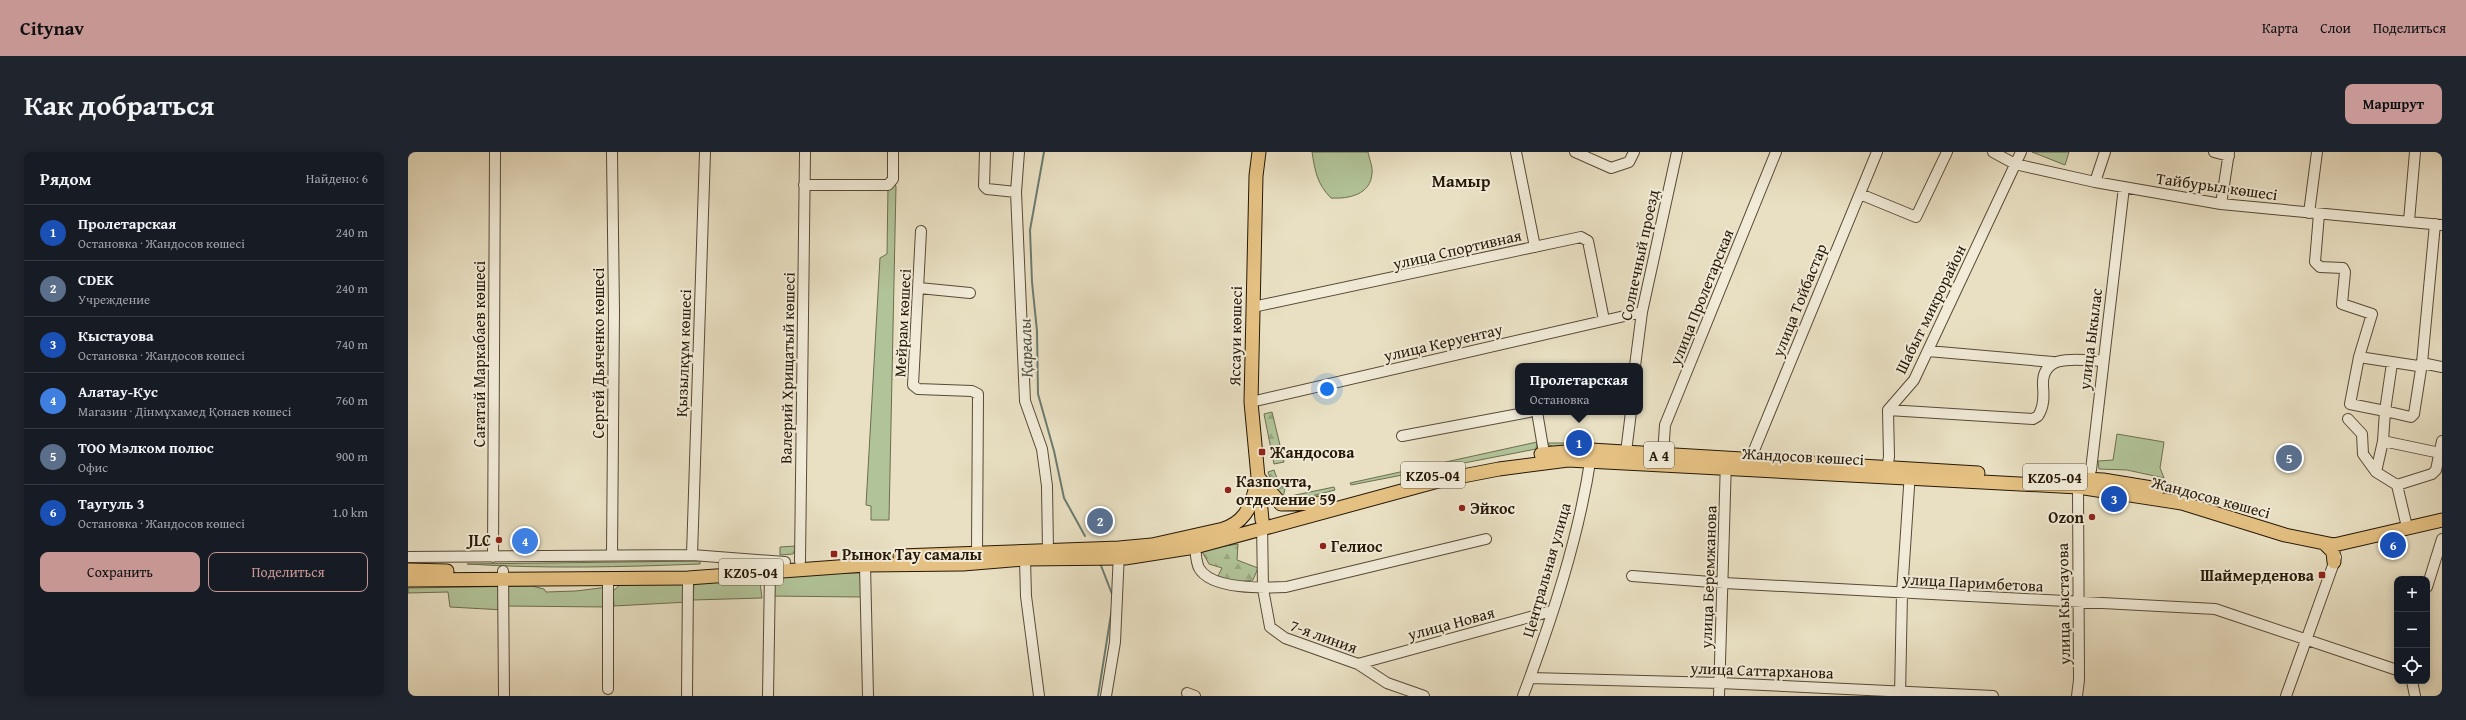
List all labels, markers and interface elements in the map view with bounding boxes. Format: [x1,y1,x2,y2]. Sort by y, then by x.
text: Citynav [20,14,84,42]
text: Карта [2262,18,2298,38]
text: Слои [2320,18,2351,38]
text: Поделиться [2373,18,2446,38]
text: Как добраться [24,84,214,125]
button: Маршрут [2345,84,2442,124]
text: Рядом [40,166,91,191]
street label: Тайбурыл көшесі [2155,166,2280,206]
district label: Мамыр [1432,168,1491,193]
text: Найдено: 6 [306,169,368,188]
street label: Солнечный проезд [1613,187,1665,323]
text: Пролетарская [78,213,176,234]
text: 1 [50,223,56,242]
text: 240 m [336,223,368,242]
street label: улица Спортивная [1389,223,1524,276]
street label: улица Пролетарская [1662,225,1739,370]
text: Остановка · Жандосов көшесі [78,234,245,253]
street label: улица Тойбастар [1765,239,1833,361]
street label: Шабыт микрорайон [1888,240,1972,378]
street label: Сағатай Маркабаев көшесі [467,260,491,447]
street label: Сергей Дьяченко көшесі [586,267,610,439]
street label: Мейрам көшесі [887,268,917,378]
text: CDEK [78,269,114,290]
street label: Валерий Хрищатый көшесі [773,271,801,464]
text: 2 [50,279,56,298]
text: 240 m [336,279,368,298]
street label: Яссауи көшесі [1222,285,1248,387]
street label: улица Ыкылас [2072,287,2108,392]
street label: Қызылқұм көшесі [669,288,697,417]
text: Учреждение [78,290,150,309]
water label: Қарғалы [1011,317,1039,378]
street label: улица Керуентау [1380,317,1505,368]
text: Кыстауова [78,325,154,346]
text: 3 [50,335,56,354]
text: 740 m [336,335,368,354]
text: Остановка · Жандосов көшесі [78,346,245,365]
popup [1515,363,1643,415]
text: Пролетарская [1530,369,1628,390]
your location [1317,379,1337,399]
text: Алатау-Кус [78,381,158,402]
text: Остановка [1530,390,1590,409]
text: 4 [50,391,56,410]
text: 760 m [336,391,368,410]
text: Магазин · Дінмұхамед Қонаев көшесі [78,402,291,421]
pin: 1 [1566,428,1592,458]
text: ТОО Мэлком полюс [78,437,214,458]
place label: Жандосова [1269,440,1355,464]
street label: Жандосов көшесі [1740,441,1865,471]
road number: А 4 [1644,442,1674,468]
pin: 5 [2276,443,2302,473]
text: 5 [50,447,56,466]
text: 900 m [336,447,368,466]
marker: Жандосова [1257,447,1267,457]
text: Офис [78,458,108,477]
road number: KZ05-04 [1401,462,1465,488]
road number: KZ05-04 [2023,464,2087,490]
place label: Казпочта, отделение 59 [1236,469,1336,511]
street label: Жандосов көшесі [2148,469,2274,525]
pin: 3 [2101,484,2127,514]
marker: Казпочта, отделение 59 [1223,485,1233,495]
text: Таугуль 3 [78,493,145,514]
place label: Эйкос [1470,496,1516,520]
street label: Центральная улица [1515,499,1577,640]
text: 6 [50,503,56,522]
text: 1.0 km [332,503,368,522]
marker: Эйкос [1457,503,1467,513]
street label: улица Беремжанова [1693,505,1723,650]
place label: Ozon [2048,505,2085,529]
pin: 2 [1087,506,1113,536]
marker: Ozon [2087,512,2097,522]
text: Остановка · Жандосов көшесі [78,514,245,533]
pin: 4 [512,526,538,556]
place label: JLC [465,528,491,552]
pin: 6 [2380,530,2406,560]
place label: Гелиос [1331,534,1383,558]
marker: JLC [494,535,504,545]
marker: Гелиос [1318,541,1328,551]
place label: Рынок Тау самалы [842,542,983,566]
street label: улица Кыстауова [2050,542,2076,666]
marker: Рынок Тау самалы [829,549,839,559]
button: Сохранить [40,552,200,592]
button: Поделиться [208,552,368,592]
road number: KZ05-04 [719,559,783,585]
place label: Шаймерденова [2200,563,2315,587]
street label: улица Паримбетова [1901,566,2045,598]
marker: Шаймерденова [2317,570,2327,580]
map controls [2394,576,2430,684]
button: + [2394,576,2430,612]
street label: улица Новая [1404,600,1497,646]
button: − [2394,612,2430,648]
street label: 7-я линия [1287,613,1361,659]
button: locate [2394,648,2430,684]
street label: улица Саттарханова [1689,655,1834,685]

